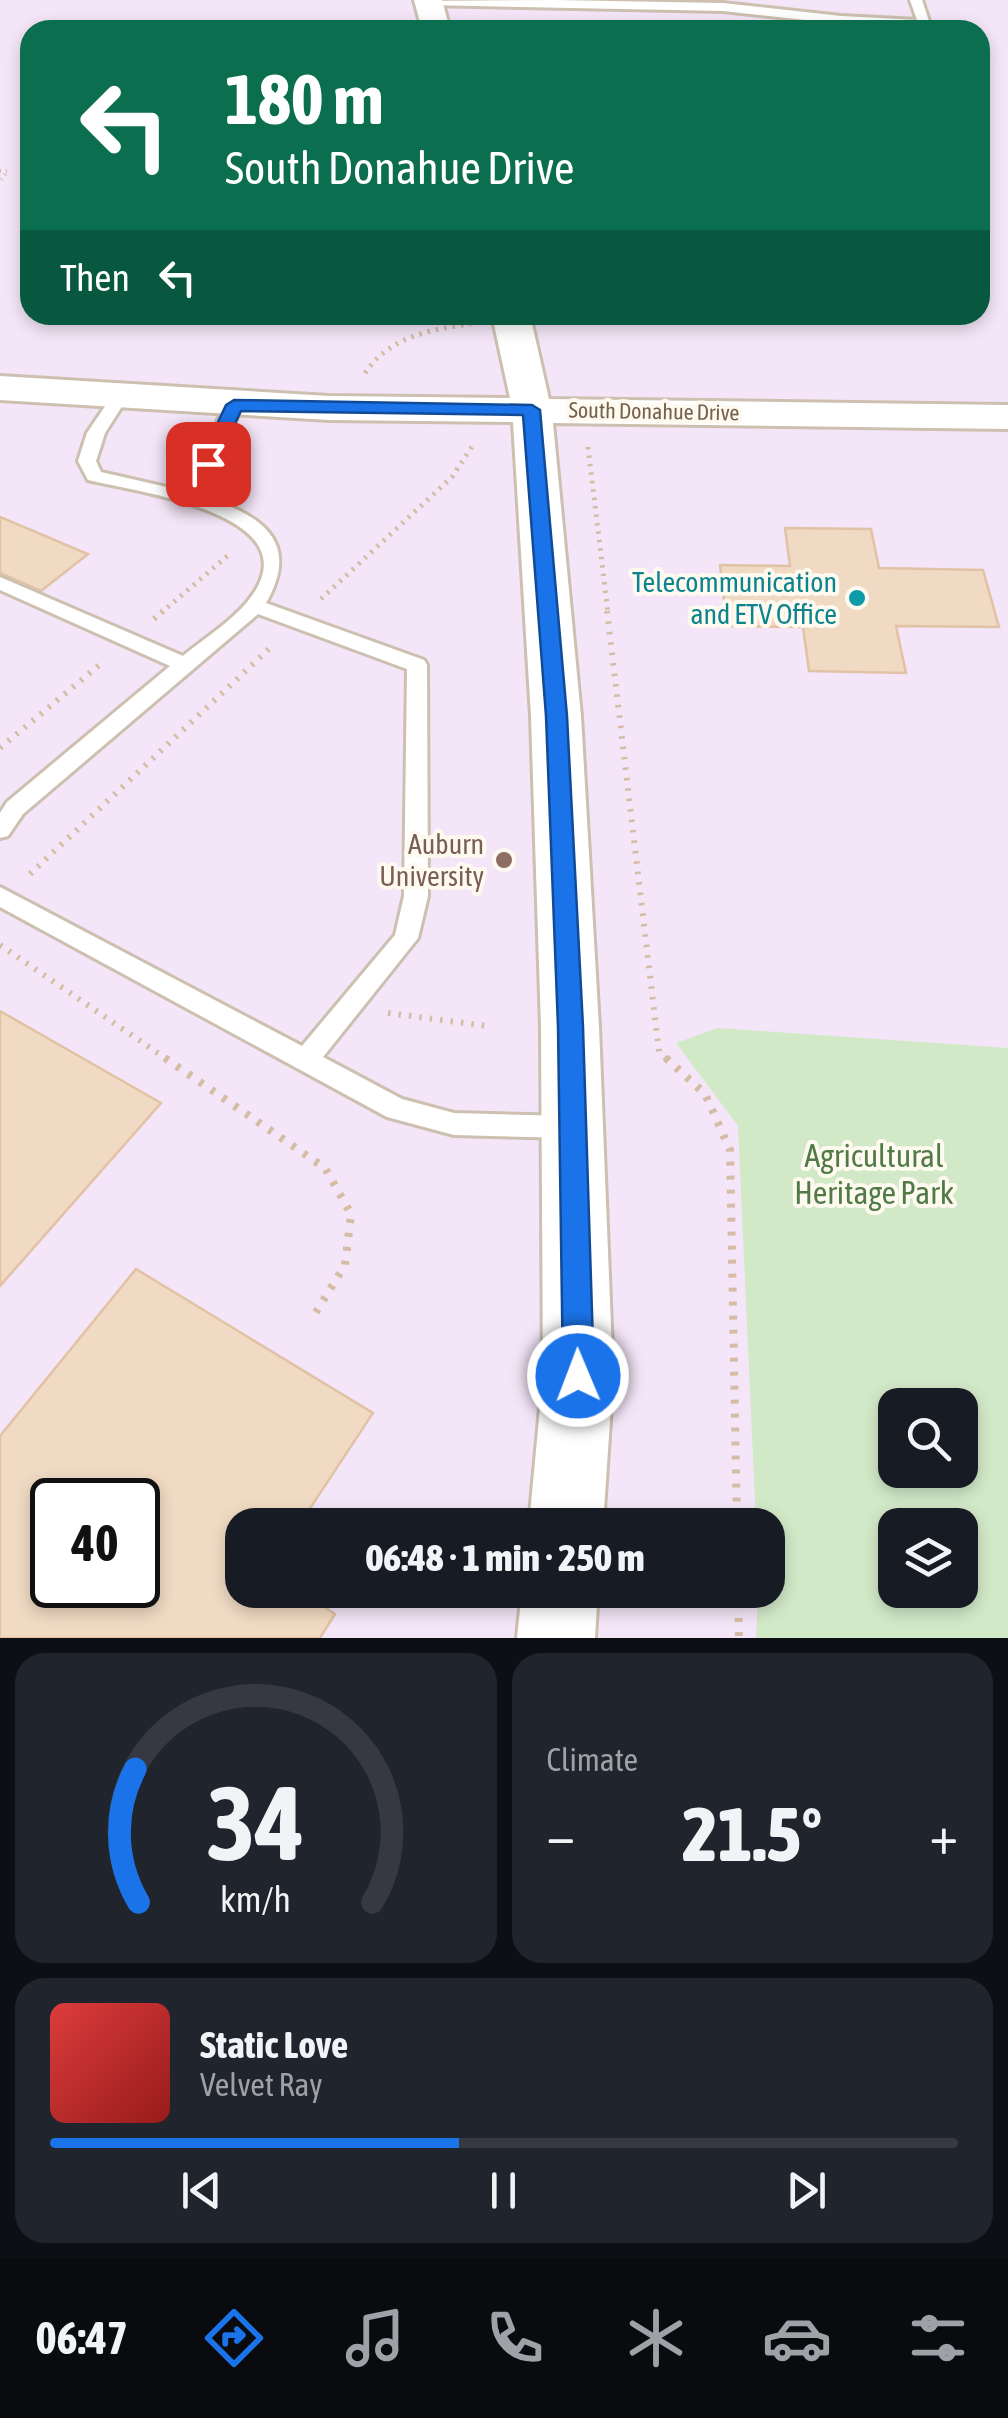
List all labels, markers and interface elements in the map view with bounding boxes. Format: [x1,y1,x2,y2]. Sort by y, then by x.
text: 180 m [225,59,384,139]
icon: left [60,60,190,190]
text: South Donahue Drive [225,142,574,194]
icon: left [150,250,205,305]
text: Then [60,256,130,299]
street label: South Donahue Drive [568,397,740,425]
pin [166,422,251,507]
icon: arrive [181,437,236,492]
place label: Telecommunication and ETV Office [632,566,837,630]
marker: Telecommunication and ETV Office [846,587,868,609]
place label: Auburn University [379,828,484,892]
marker: Auburn University [493,849,515,871]
park label: Agricultural Heritage Park [794,1137,954,1211]
position arrow [526,1324,630,1428]
map controls [878,1388,978,1608]
button: search [878,1388,978,1488]
speed limit sign: 40 [30,1478,160,1608]
button: layers [878,1508,978,1608]
text: 06:48 · 1 min · 250 m [365,1536,645,1579]
text: Climate [547,1741,638,1778]
text: 34 [207,1763,305,1882]
text: 21.5° [682,1791,822,1877]
text: − [547,1803,575,1866]
text: + [929,1803,958,1866]
text: km/h [220,1879,291,1920]
text: Static Love [200,2023,348,2066]
text: Velvet Ray [200,2066,322,2103]
icon: previous [174,2163,229,2218]
icon: pause [476,2163,531,2218]
icon: next [779,2163,834,2218]
icon: directions [199,2303,269,2373]
icon: music [340,2303,410,2373]
icon: phone [480,2303,550,2373]
icon: climate [621,2303,691,2373]
icon: car [762,2303,832,2373]
icon: filters [903,2303,973,2373]
text: 06:47 [35,2312,128,2364]

